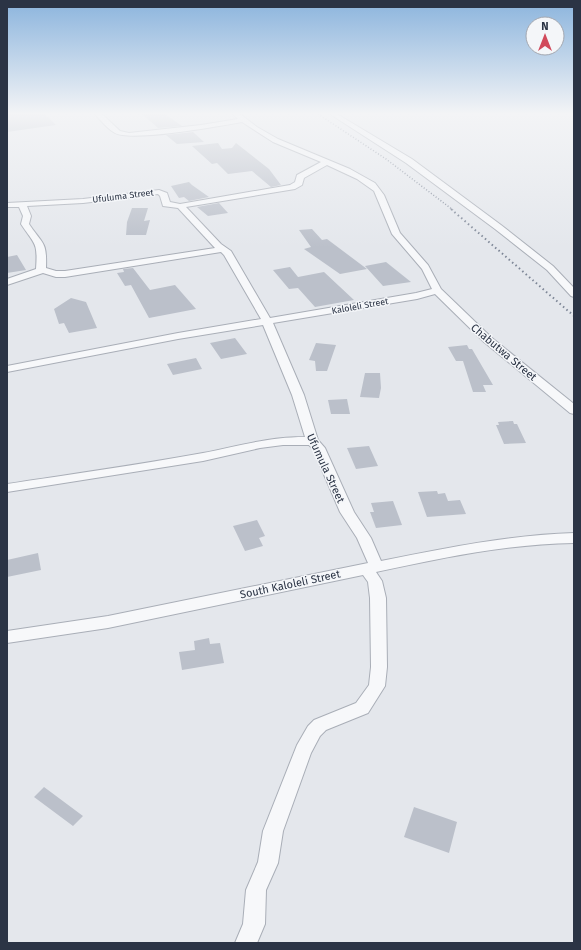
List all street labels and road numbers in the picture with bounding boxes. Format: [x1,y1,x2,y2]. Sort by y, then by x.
street label: Ufuluma Street [92,187,155,205]
street label: Kaloleli Street [331,296,390,316]
street label: Chabutwa Street [468,321,539,384]
street label: Ufumula Street [304,431,347,505]
street label: South Kaloleli Street [239,567,341,601]

